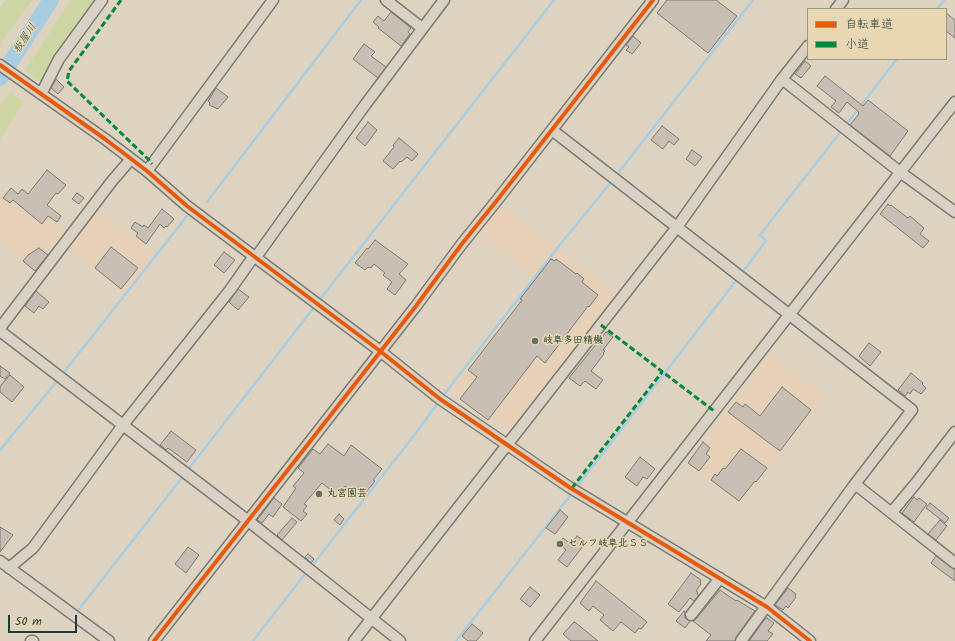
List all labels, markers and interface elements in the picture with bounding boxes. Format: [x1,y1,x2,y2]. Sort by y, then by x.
legend [807,8,947,60]
text: 自転車道 [845,15,893,34]
water label: 板屋川 [11,22,41,56]
text: 小道 [845,35,869,54]
place label: 岐阜多田精機 [543,335,603,347]
marker: 岐阜多田精機 [530,336,540,346]
place label: 丸宮園芸 [327,488,367,500]
marker: 丸宮園芸 [314,489,324,499]
place label: セルフ岐阜北ＳＳ [568,538,648,550]
marker: セルフ岐阜北ＳＳ [555,539,565,549]
scale bar [10,607,79,633]
text: 50 m [15,612,42,631]

